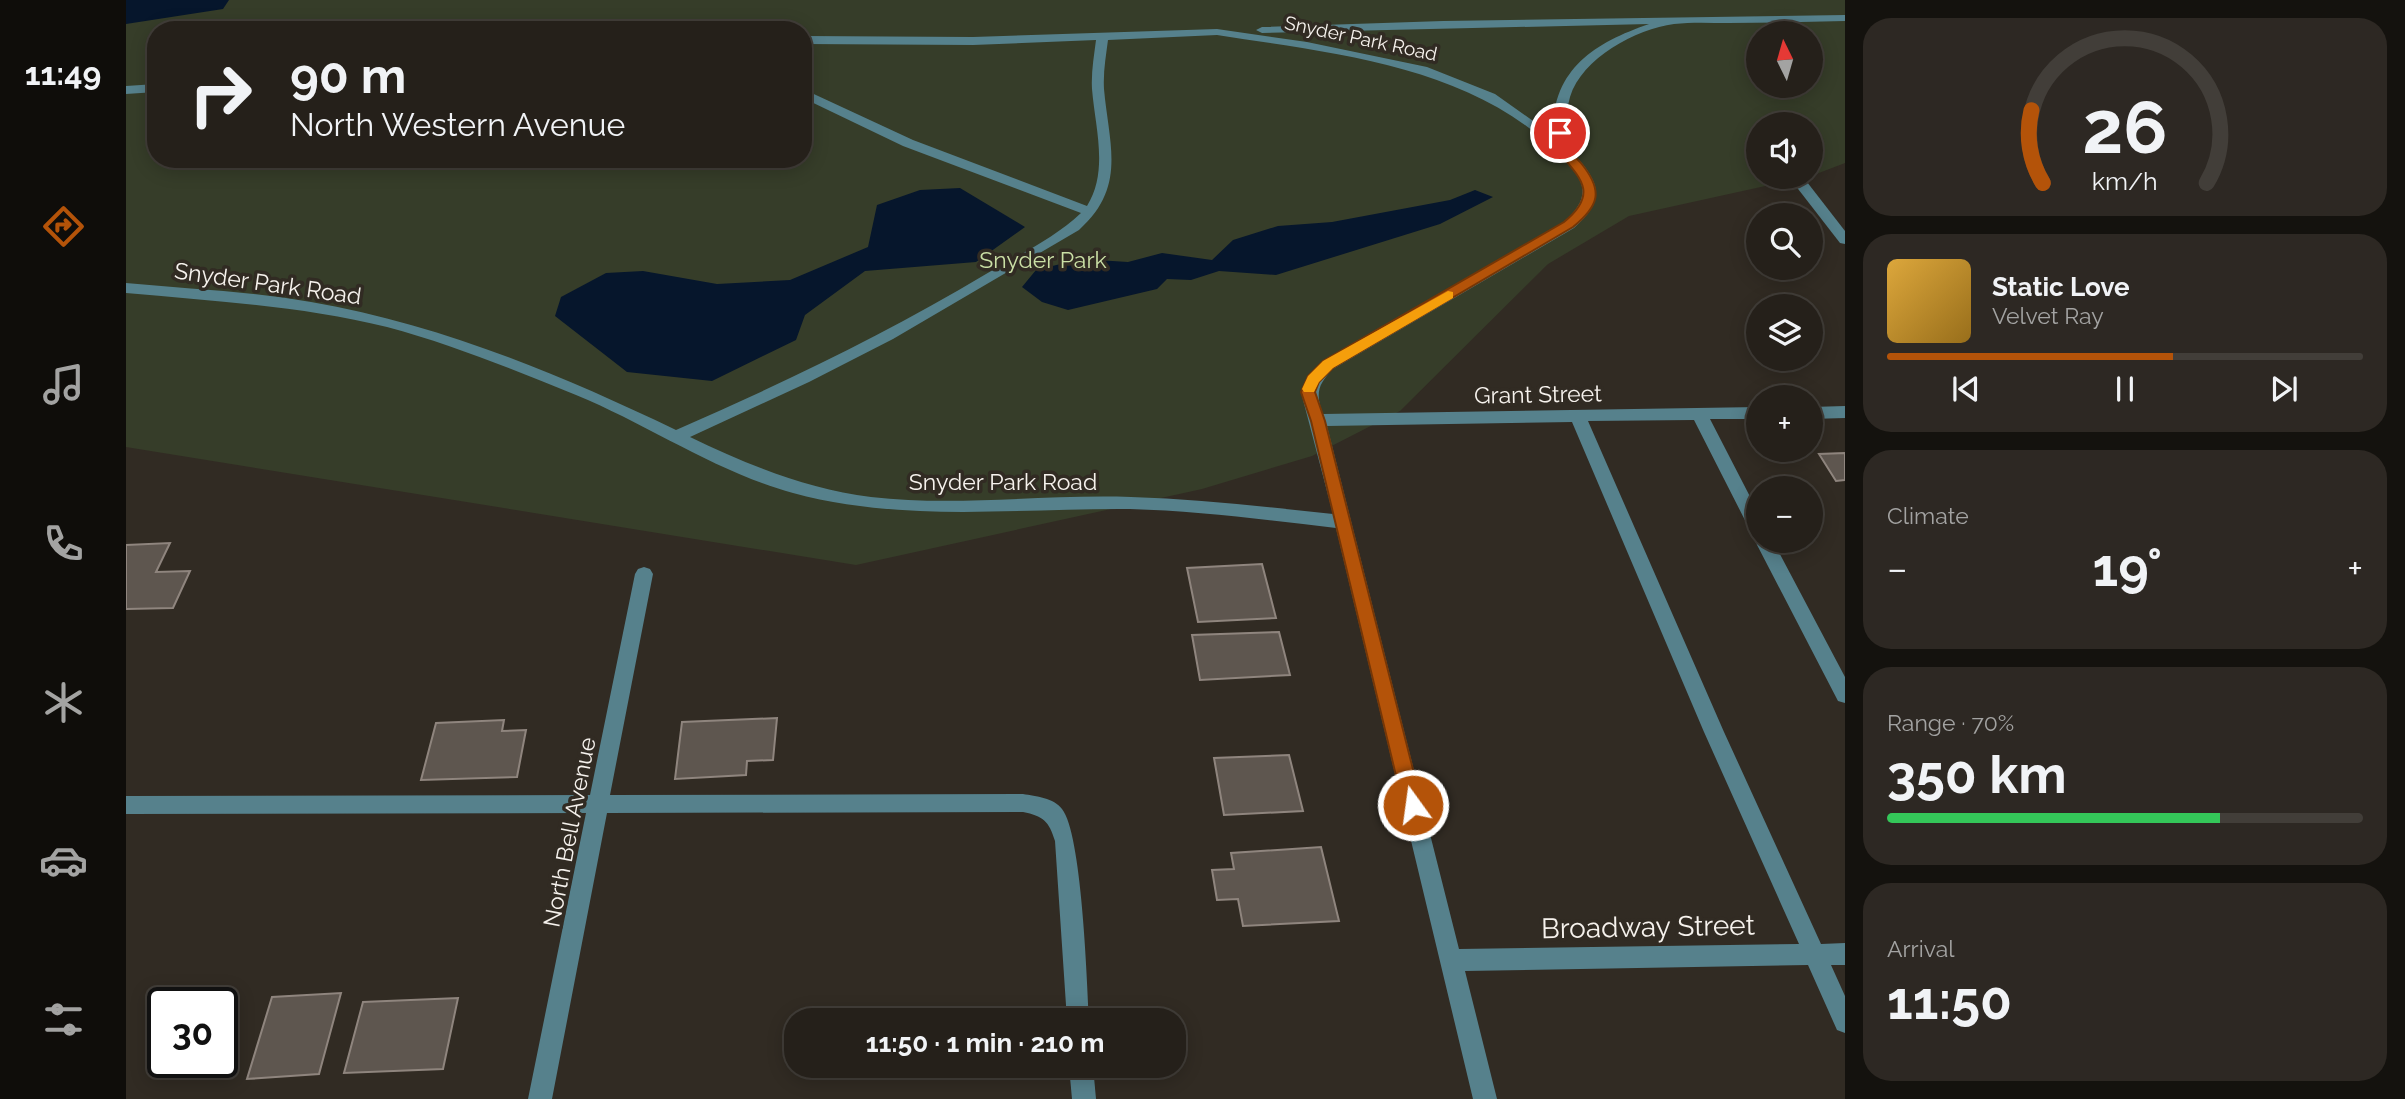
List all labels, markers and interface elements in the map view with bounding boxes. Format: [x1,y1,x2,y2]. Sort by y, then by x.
street label: Snyder Park Road [1283,11,1439,65]
north arrow [1746,21,1824,98]
map controls [1746,21,1823,553]
text: 90 m [290,47,406,104]
icon: right [175,49,266,140]
text: 11:49 [25,55,101,92]
text: 26 [2082,85,2168,170]
pin [1530,103,1590,163]
text: North Western Avenue [290,106,625,143]
button: sound [1746,112,1823,189]
icon: arrive [1541,114,1579,152]
text: km/h [2092,166,2158,196]
icon: directions [39,202,88,251]
button: search [1746,203,1823,280]
park label: Snyder Park [979,246,1107,273]
street label: Snyder Park Road [173,257,363,309]
text: Static Love [1992,272,2130,302]
button: layers [1746,294,1823,371]
text: Velvet Ray [1992,302,2104,329]
icon: music [39,360,88,409]
icon: previous [1947,370,1985,408]
icon: pause [2106,370,2144,408]
icon: next [2265,370,2303,408]
street label: Grant Street [1474,379,1602,409]
button: + [1746,385,1823,462]
street label: Snyder Park Road [909,468,1097,495]
button: − [1746,476,1823,553]
text: Climate [1887,502,1969,529]
icon: phone [39,519,88,568]
text: 19° [2093,537,2162,598]
text: − [1887,546,1907,591]
text: + [2347,546,2363,591]
icon: climate [39,678,88,727]
text: Range · 70% [1887,709,2014,736]
street label: North Bell Avenue [537,735,601,929]
text: 350 km [1887,744,2067,805]
position arrow [1376,768,1450,842]
icon: car [39,836,88,885]
street label: Broadway Street [1541,909,1756,945]
text: Arrival [1887,935,1954,962]
text: 11:50 [1887,970,2012,1031]
speed limit sign: 30 [147,987,238,1078]
icon: filters [39,995,88,1044]
text: 11:50 · 1 min · 210 m [866,1028,1104,1058]

